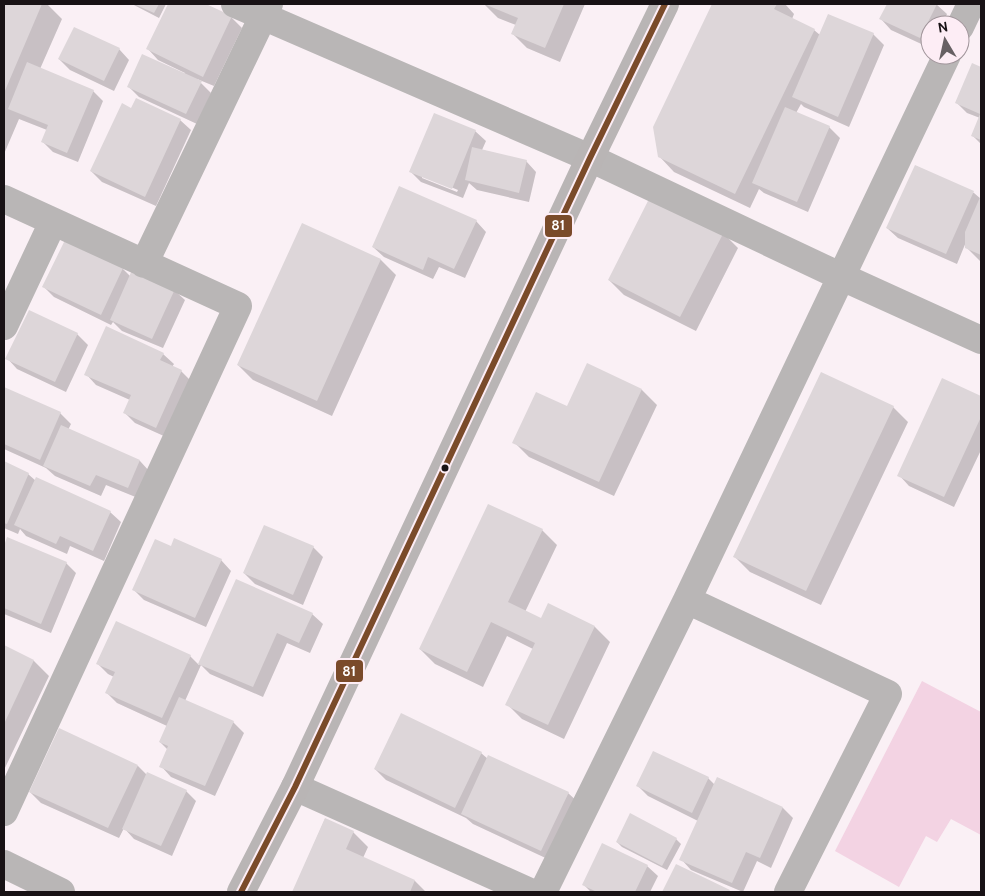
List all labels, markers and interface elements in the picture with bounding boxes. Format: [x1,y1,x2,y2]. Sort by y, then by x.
north arrow [920,15,970,65]
text: N [937,17,949,37]
line badge: 81 [544,214,573,238]
text: 81 [551,216,565,234]
unlabelled marker [440,463,450,473]
line badge: 81 [335,659,364,683]
text: 81 [342,662,356,680]

